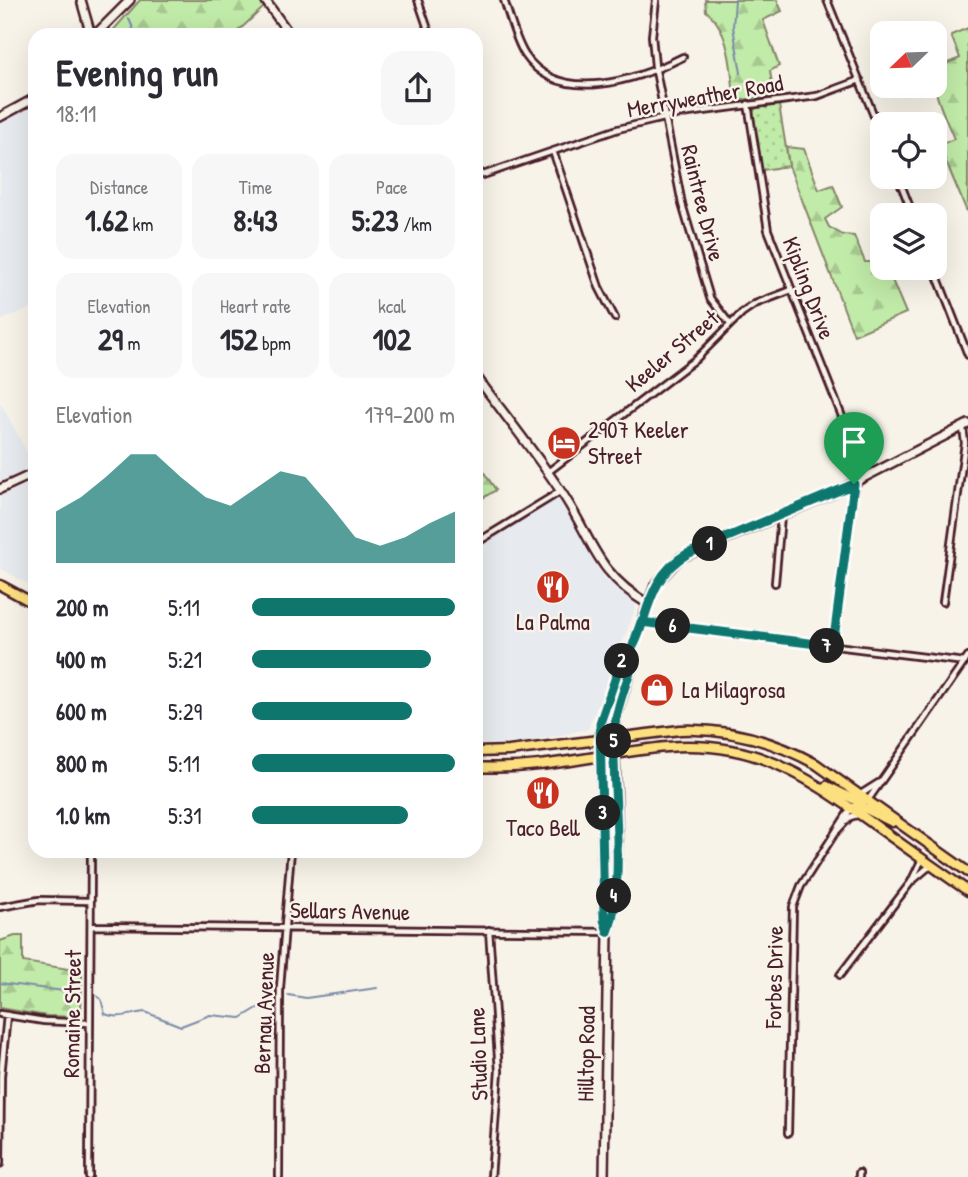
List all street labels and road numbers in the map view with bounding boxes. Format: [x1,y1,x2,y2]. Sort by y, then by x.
street label: Merryweather Road [625,67,785,124]
street label: Raintree Drive [674,142,733,264]
street label: Kipling Drive [776,232,843,344]
street label: Keeler Street [618,302,726,399]
street label: Sellars Avenue [290,894,410,927]
street label: Forbes Drive [757,925,790,1030]
street label: Romaine Street [55,949,88,1078]
street label: Bernau Avenue [246,952,281,1074]
street label: Hilltop Road [569,1006,602,1102]
street label: Studio Lane [460,1007,495,1101]

